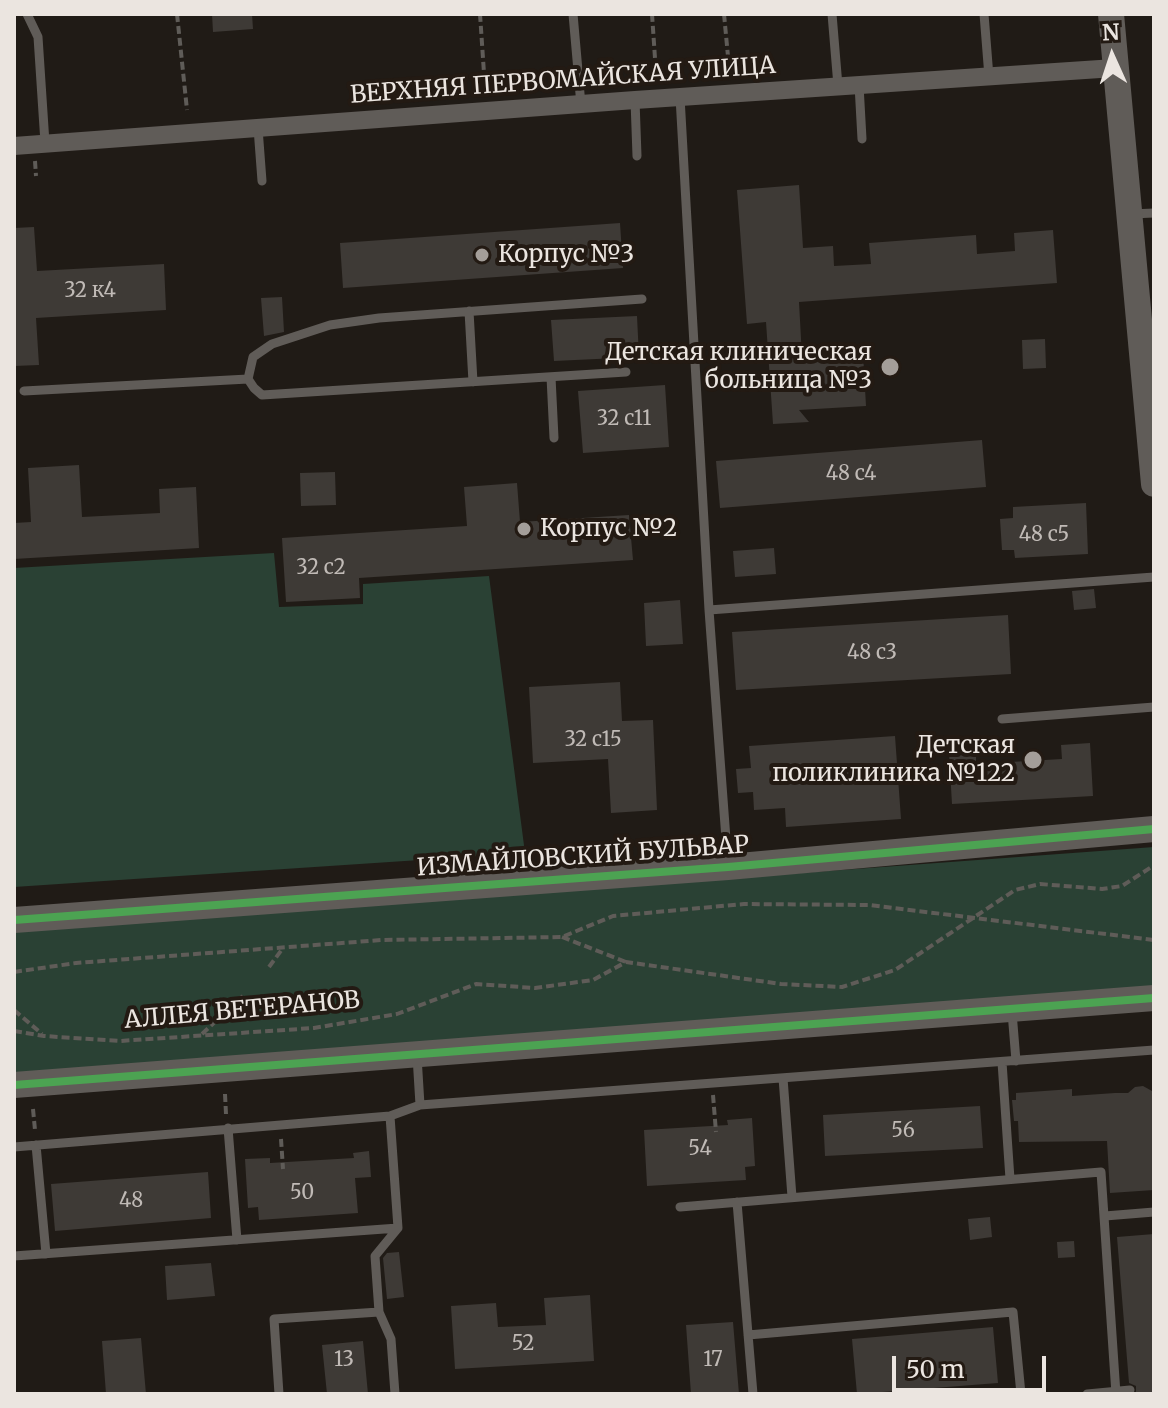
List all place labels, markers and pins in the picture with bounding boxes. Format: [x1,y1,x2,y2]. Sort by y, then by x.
place label: Корпус №3 [498,241,634,269]
marker: Корпус №3 [473,246,491,264]
place label: Детская клиническая больница №3 [605,339,872,395]
marker: Детская клиническая больница №3 [879,356,901,378]
place label: Корпус №2 [540,515,677,543]
marker: Корпус №2 [515,520,533,538]
place label: Детская поликлиника №122 [772,732,1015,788]
marker: Детская поликлиника №122 [1022,749,1044,771]

